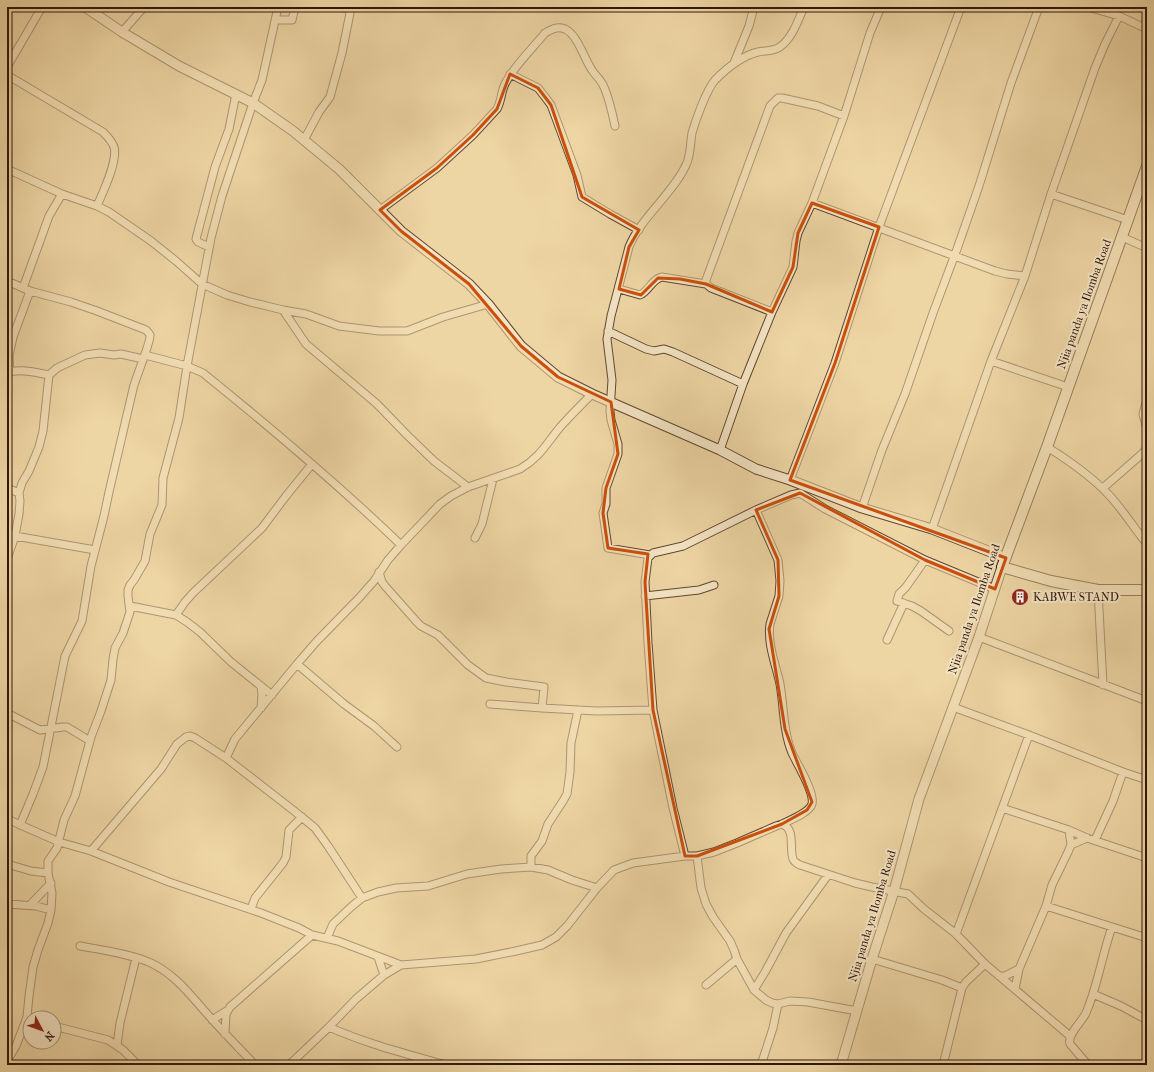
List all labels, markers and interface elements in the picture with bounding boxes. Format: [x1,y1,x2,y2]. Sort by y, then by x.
street label: Njia panda ya Ilomba Road [1054,237,1114,371]
street label: Njia panda ya Ilomba Road [945,542,1003,676]
building icon: KABWE STAND [1010,587,1030,607]
place label: KABWE STAND [1033,590,1119,604]
street label: Njia panda ya Ilomba Road [845,848,899,983]
north arrow [22,1010,62,1050]
text: N [41,1029,57,1044]

